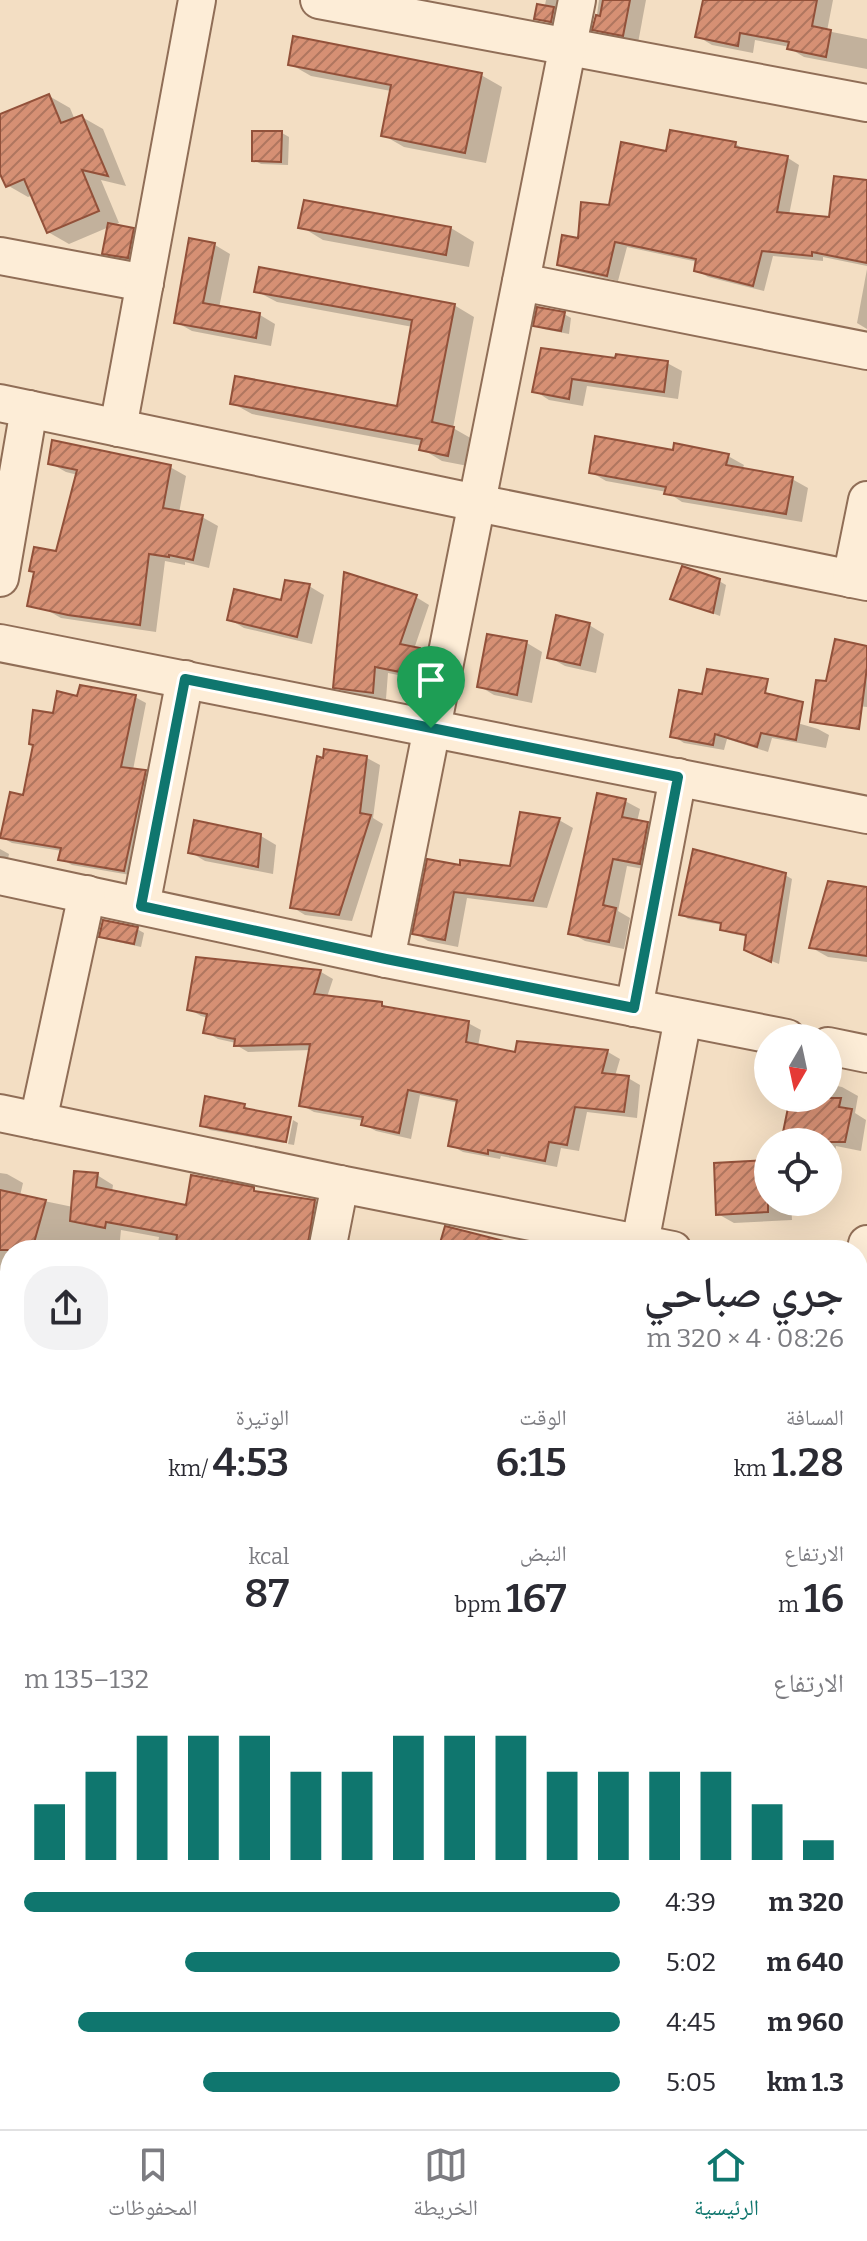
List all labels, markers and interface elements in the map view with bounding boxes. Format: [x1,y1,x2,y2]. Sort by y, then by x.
pin [397,646,465,728]
icon: arrive [409,658,453,702]
north arrow [754,1024,842,1112]
map controls [754,1024,842,1216]
button: locate [754,1128,842,1216]
button: share [24,1266,108,1350]
text: جري صباحي [644,1266,844,1319]
text: 08:26 · 4 × 320 m [647,1323,844,1354]
text: الوتيرة [236,1404,289,1431]
text: الوقت [519,1404,567,1431]
text: المسافة [786,1404,844,1431]
text: 4:53 [213,1439,289,1487]
text: 6:15 [495,1439,567,1487]
text: 1.28 [771,1439,844,1487]
text: /km [168,1455,213,1482]
text: km [734,1455,771,1482]
text: النبض [520,1540,567,1567]
text: الارتفاع [784,1540,844,1567]
text: kcal [248,1543,289,1570]
text: 87 [244,1570,289,1618]
text: 167 [506,1575,567,1623]
text: 16 [803,1575,844,1623]
text: bpm [454,1591,506,1618]
text: m [778,1591,803,1618]
text: 132–135 m [24,1664,149,1695]
text: الارتفاع [773,1668,844,1699]
text: 4:39 [665,1887,716,1918]
text: 320 m [768,1887,844,1918]
text: 5:02 [666,1947,716,1978]
text: 640 m [767,1947,844,1978]
text: 4:45 [666,2007,716,2038]
text: 960 m [767,2007,844,2038]
text: 5:05 [666,2067,716,2098]
text: 1.3 km [767,2067,844,2098]
tab: المحفوظات [108,2143,197,2229]
tab: الخريطة [413,2143,478,2229]
tab: الرئيسية [694,2143,759,2229]

